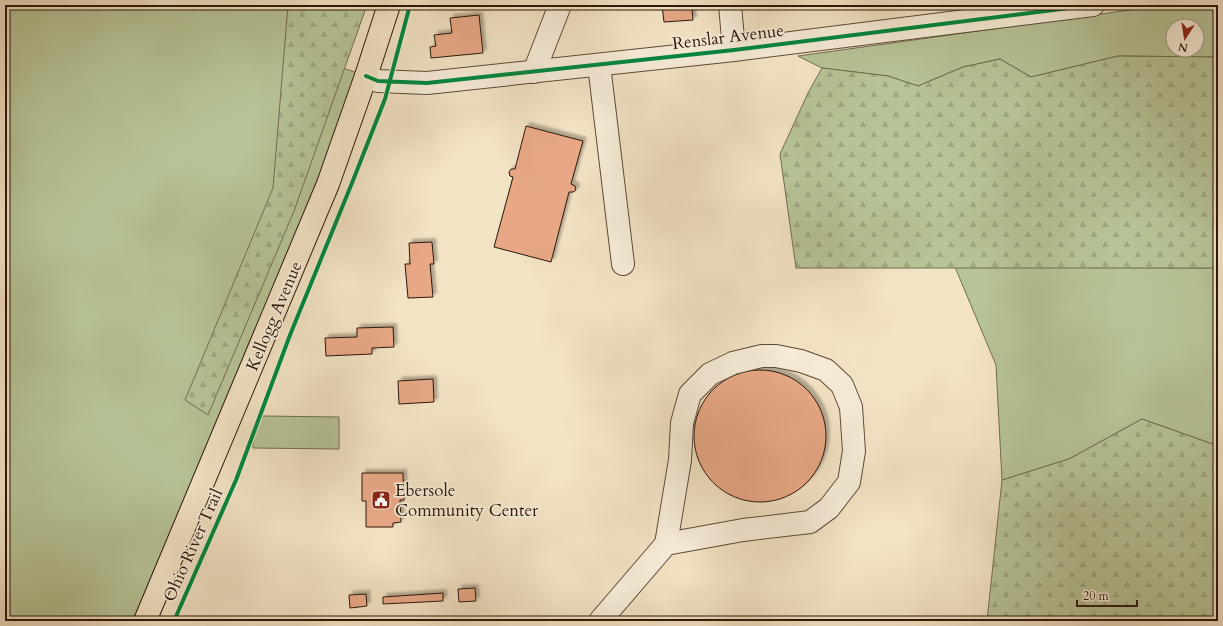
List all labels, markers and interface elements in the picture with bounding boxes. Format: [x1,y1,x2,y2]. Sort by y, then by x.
north arrow [1165,18,1205,58]
street label: Renslar Avenue [671,19,785,55]
text: N [1176,39,1189,56]
street label: Kellogg Avenue [241,258,307,374]
place label: Ebersole Community Center [395,479,539,522]
street label: Ohio River Trail [158,484,228,605]
public building icon: Ebersole Community Center [370,489,392,511]
scale bar [1077,582,1137,608]
text: 20 m [1083,588,1110,604]

